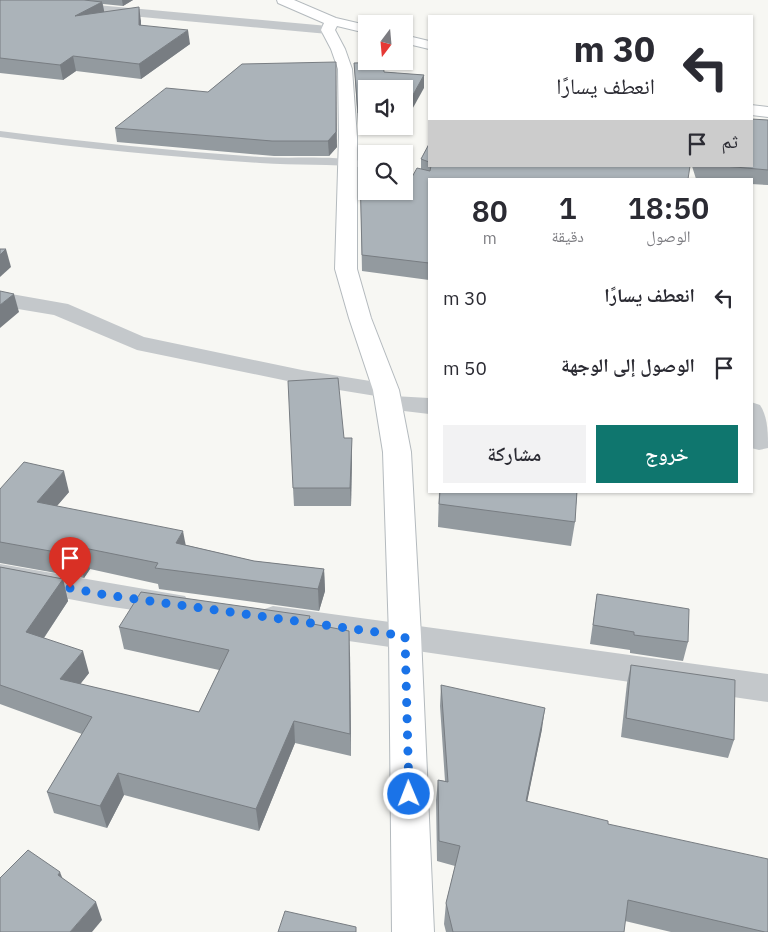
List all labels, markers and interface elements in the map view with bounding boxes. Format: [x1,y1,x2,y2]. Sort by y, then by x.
north arrow [358,15,412,70]
map controls [358,15,413,200]
text: 30 m [573,26,655,72]
icon: left [673,35,738,100]
text: انعطف يسارًا [556,71,655,100]
button: sound [358,80,413,135]
text: ثم [721,129,738,153]
icon: arrive [683,130,711,158]
button: search [358,145,413,200]
text: 1 [559,188,577,227]
text: 18:50 [628,188,709,227]
text: 80 [472,191,508,230]
text: دقيقة [551,226,584,246]
text: الوصول [646,226,691,246]
text: m [483,228,497,248]
text: انعطف يسارًا [604,283,695,307]
icon: left [710,284,738,312]
text: 30 m [443,286,487,310]
text: الوصول إلى الوجهة [561,353,695,377]
icon: arrive [710,354,738,382]
text: 50 m [443,356,487,380]
button: مشاركة [443,425,586,483]
button: خروج [596,425,738,483]
pin [49,537,91,588]
icon: arrive [56,544,84,572]
position arrow [382,767,434,819]

